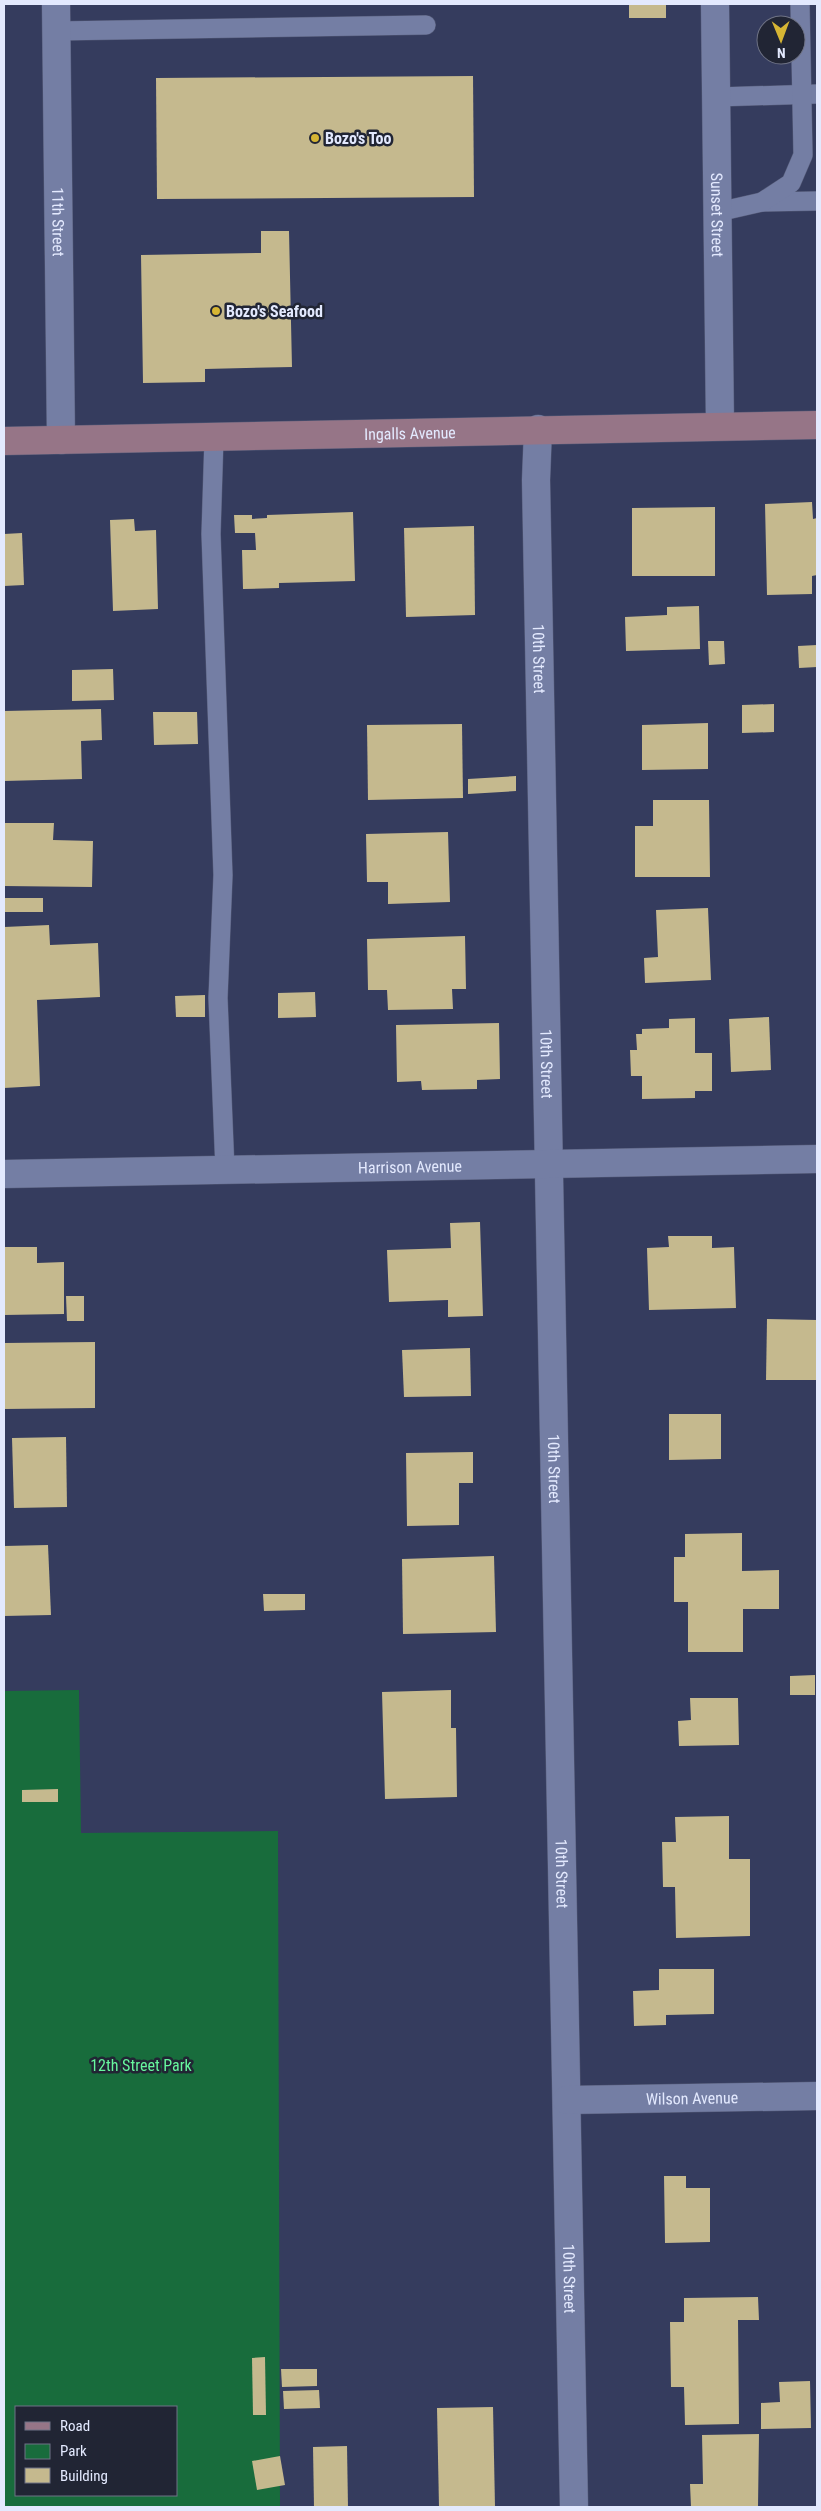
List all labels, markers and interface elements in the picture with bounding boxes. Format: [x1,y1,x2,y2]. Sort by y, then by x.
north arrow [756,15,806,65]
text: N [777,45,786,61]
place label: Bozo's Too [325,129,392,148]
marker: Bozo's Too [309,132,321,144]
street label: Sunset Street [708,173,728,258]
street label: 11th Street [49,187,68,257]
place label: Bozo's Seafood [226,302,323,321]
marker: Bozo's Seafood [210,305,222,317]
street label: Ingalls Avenue [364,423,456,443]
street label: 10th Street [529,624,550,694]
street label: 10th Street [537,1029,557,1099]
street label: Harrison Avenue [358,1156,462,1177]
street label: 10th Street [544,1434,565,1504]
street label: 10th Street [552,1839,572,1909]
park label: 12th Street Park [90,2056,193,2075]
street label: Wilson Avenue [646,2088,738,2108]
street label: 10th Street [560,2244,580,2314]
legend [15,2406,178,2496]
text: Road [60,2417,90,2435]
text: Park [60,2442,87,2460]
text: Building [60,2467,108,2485]

